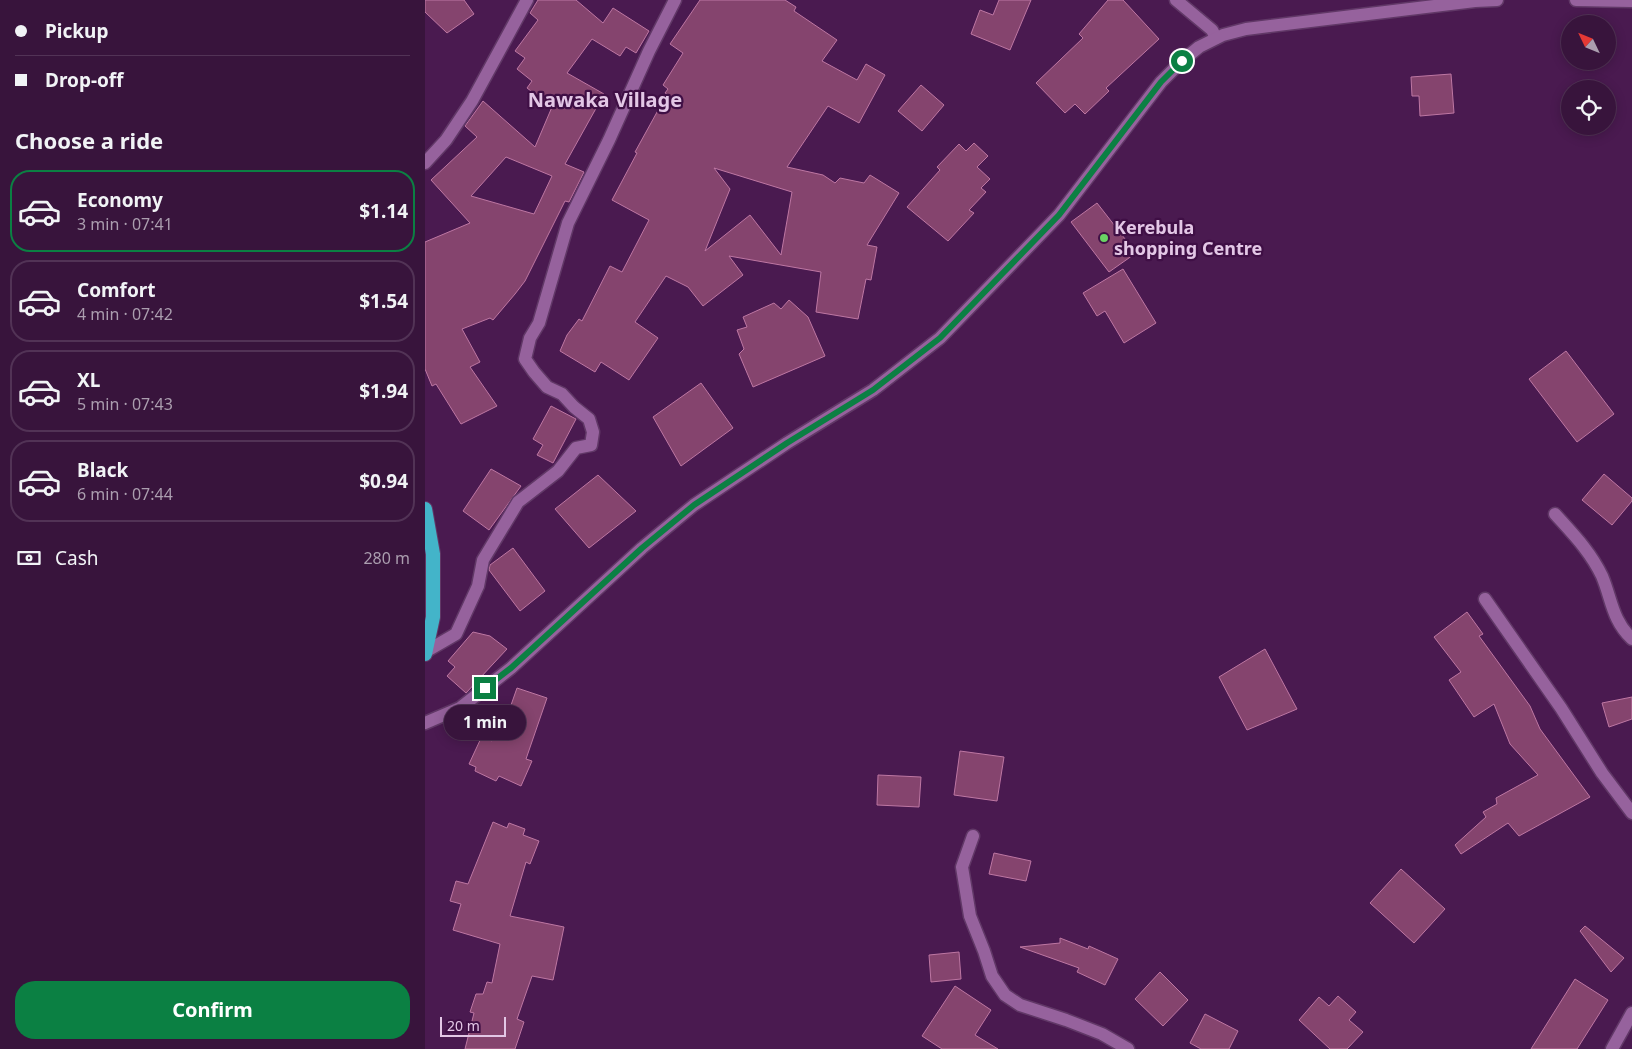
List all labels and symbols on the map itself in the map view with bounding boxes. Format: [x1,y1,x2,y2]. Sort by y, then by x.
north arrow [1561,15,1616,70]
route start [1171,50,1193,72]
district label: Nawaka Village [528,86,682,113]
place label: Kerebula shopping Centre [1114,215,1262,260]
marker: Kerebula shopping Centre [1098,232,1110,244]
route end [474,677,496,699]
callout: 1 min [444,706,526,740]
scale bar [440,1014,506,1037]

